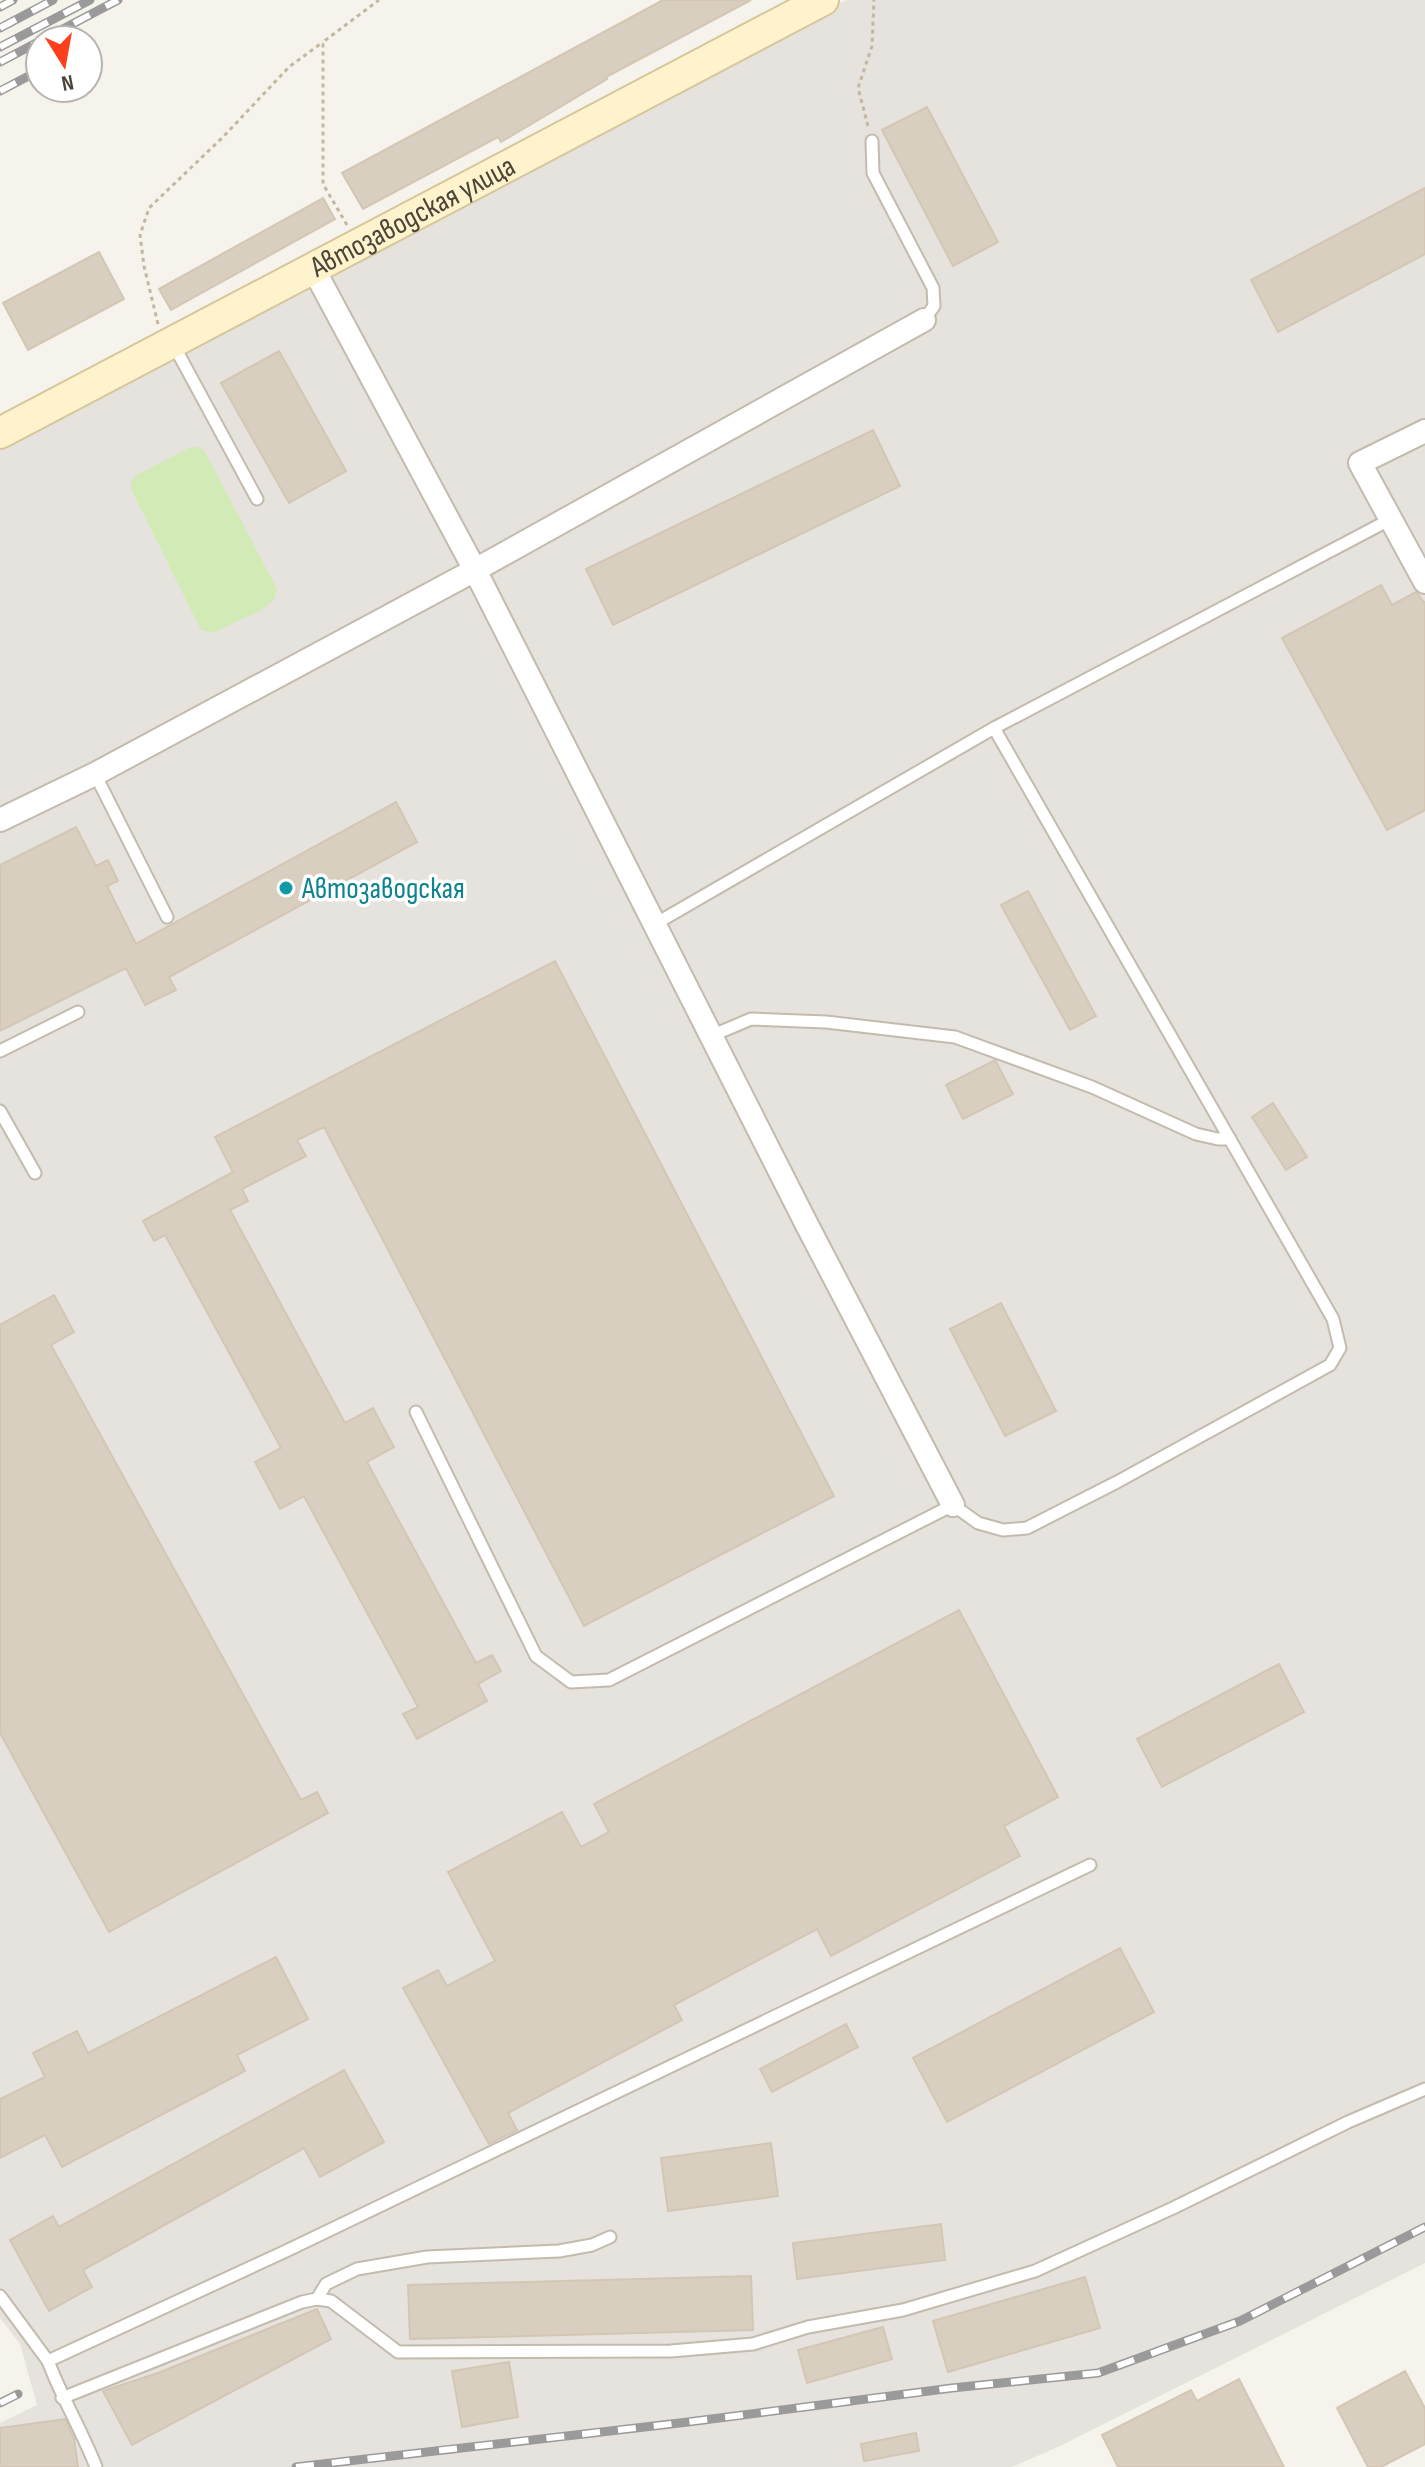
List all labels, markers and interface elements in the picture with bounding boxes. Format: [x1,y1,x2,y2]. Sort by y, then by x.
north arrow [24,24,104,104]
text: N [59,68,76,97]
street label: Автозаводская улица [303,148,521,286]
place label: Автозаводская [301,871,465,907]
marker: Автозаводская [277,879,295,897]

